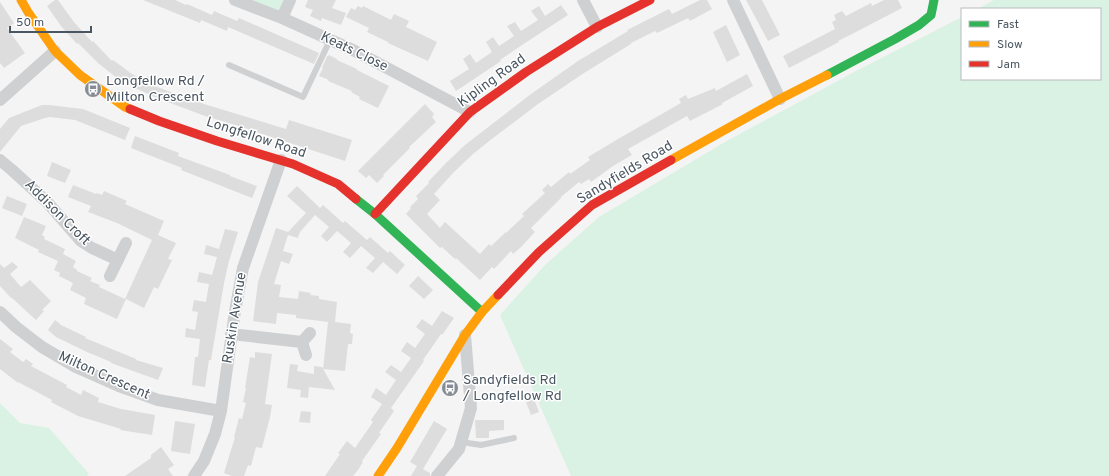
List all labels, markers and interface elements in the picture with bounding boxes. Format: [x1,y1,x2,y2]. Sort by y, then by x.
scale bar [10,8,91,34]
legend [961,8,1101,80]
text: 50 m [16,15,44,31]
text: Fast [997,17,1019,33]
street label: Keats Close [318,28,390,76]
text: Slow [997,37,1023,53]
street label: Kipling Road [455,51,529,111]
text: Jam [997,57,1020,73]
place label: Longfellow Rd / Milton Crescent [106,73,205,106]
bus stop icon: Longfellow Rd / Milton Crescent [83,79,103,99]
street label: Longfellow Road [204,114,308,162]
street label: Sandyfields Road [574,138,676,208]
street label: Addison Croft [21,177,93,249]
street label: Ruskin Avenue [219,271,251,365]
street label: Milton Crescent [56,348,152,404]
place label: Sandyfields Rd / Longfellow Rd [462,372,562,405]
bus stop icon: Sandyfields Rd / Longfellow Rd [440,378,460,398]

